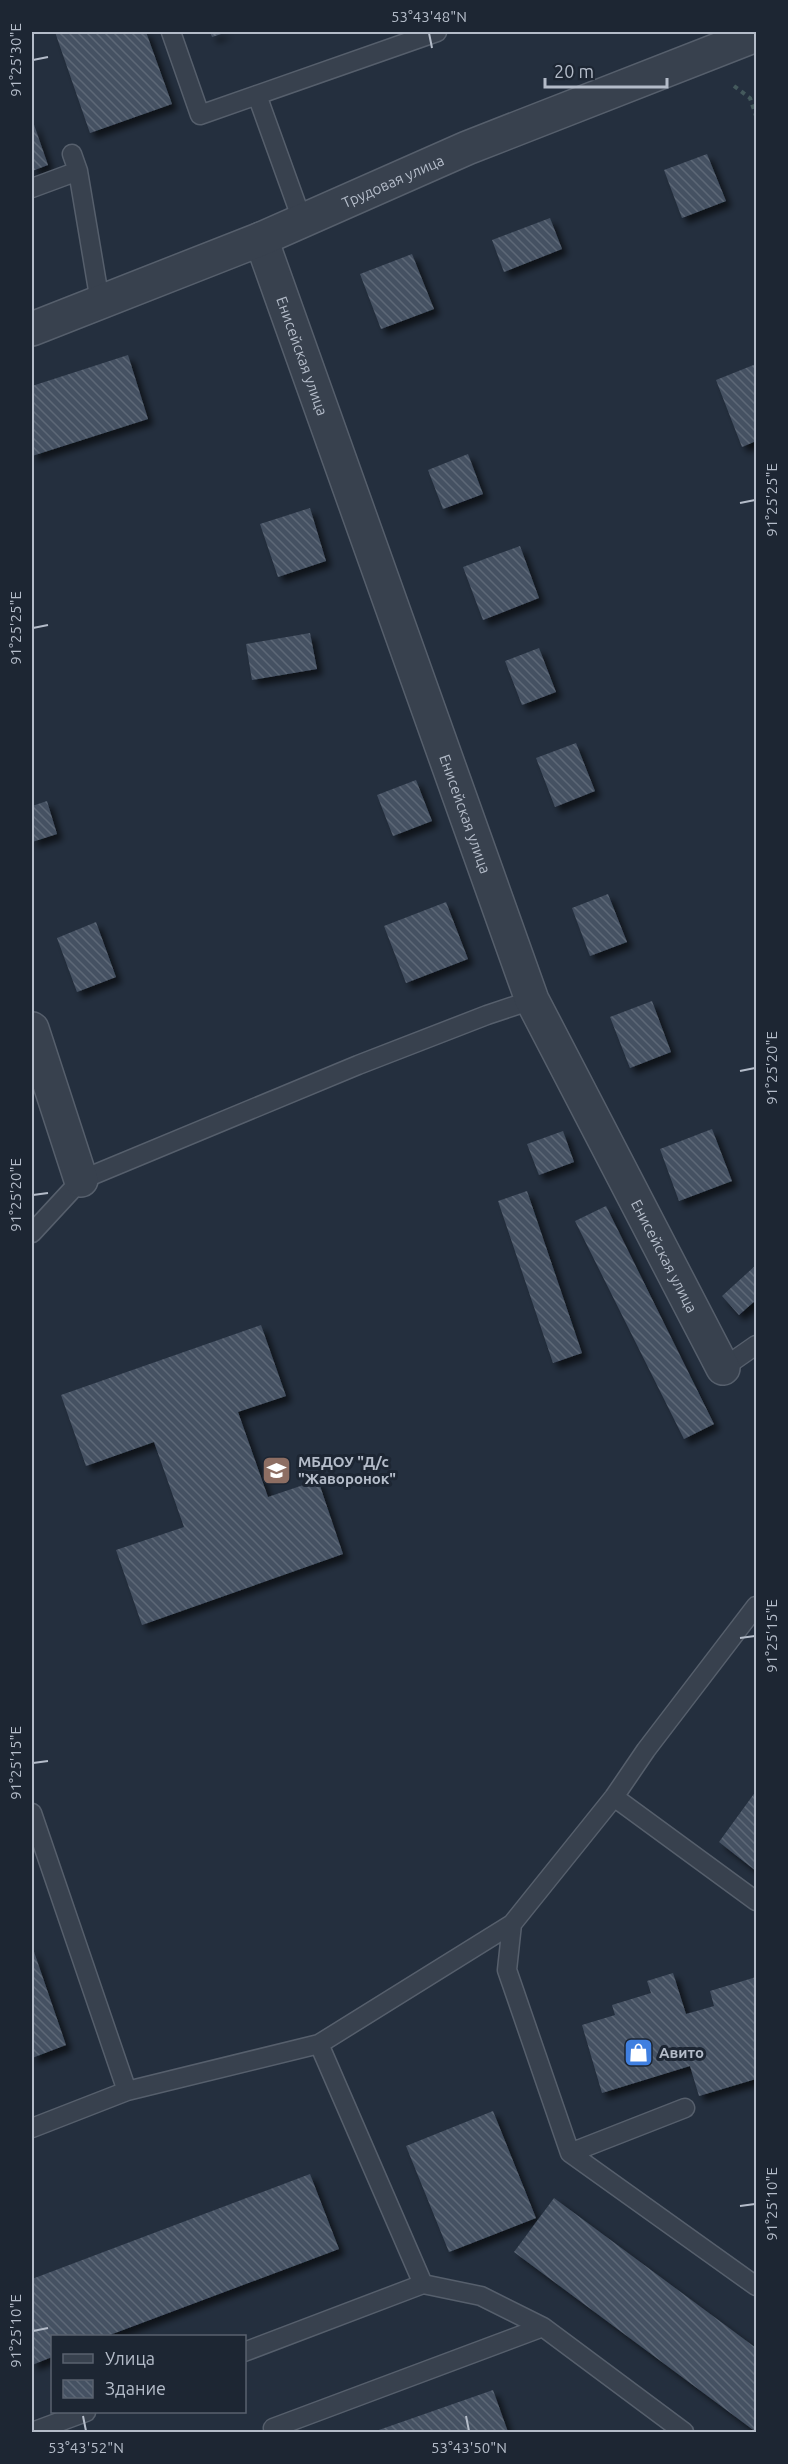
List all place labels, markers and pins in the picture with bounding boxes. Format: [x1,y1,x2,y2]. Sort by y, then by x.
place label: МБДОУ "Д/с "Жаворонок" [298,1453,396,1487]
school or university icon: МБДОУ "Д/с "Жаворонок" [261,1454,293,1486]
shop icon: Авито [622,2036,654,2068]
place label: Авито [659,2044,704,2061]

